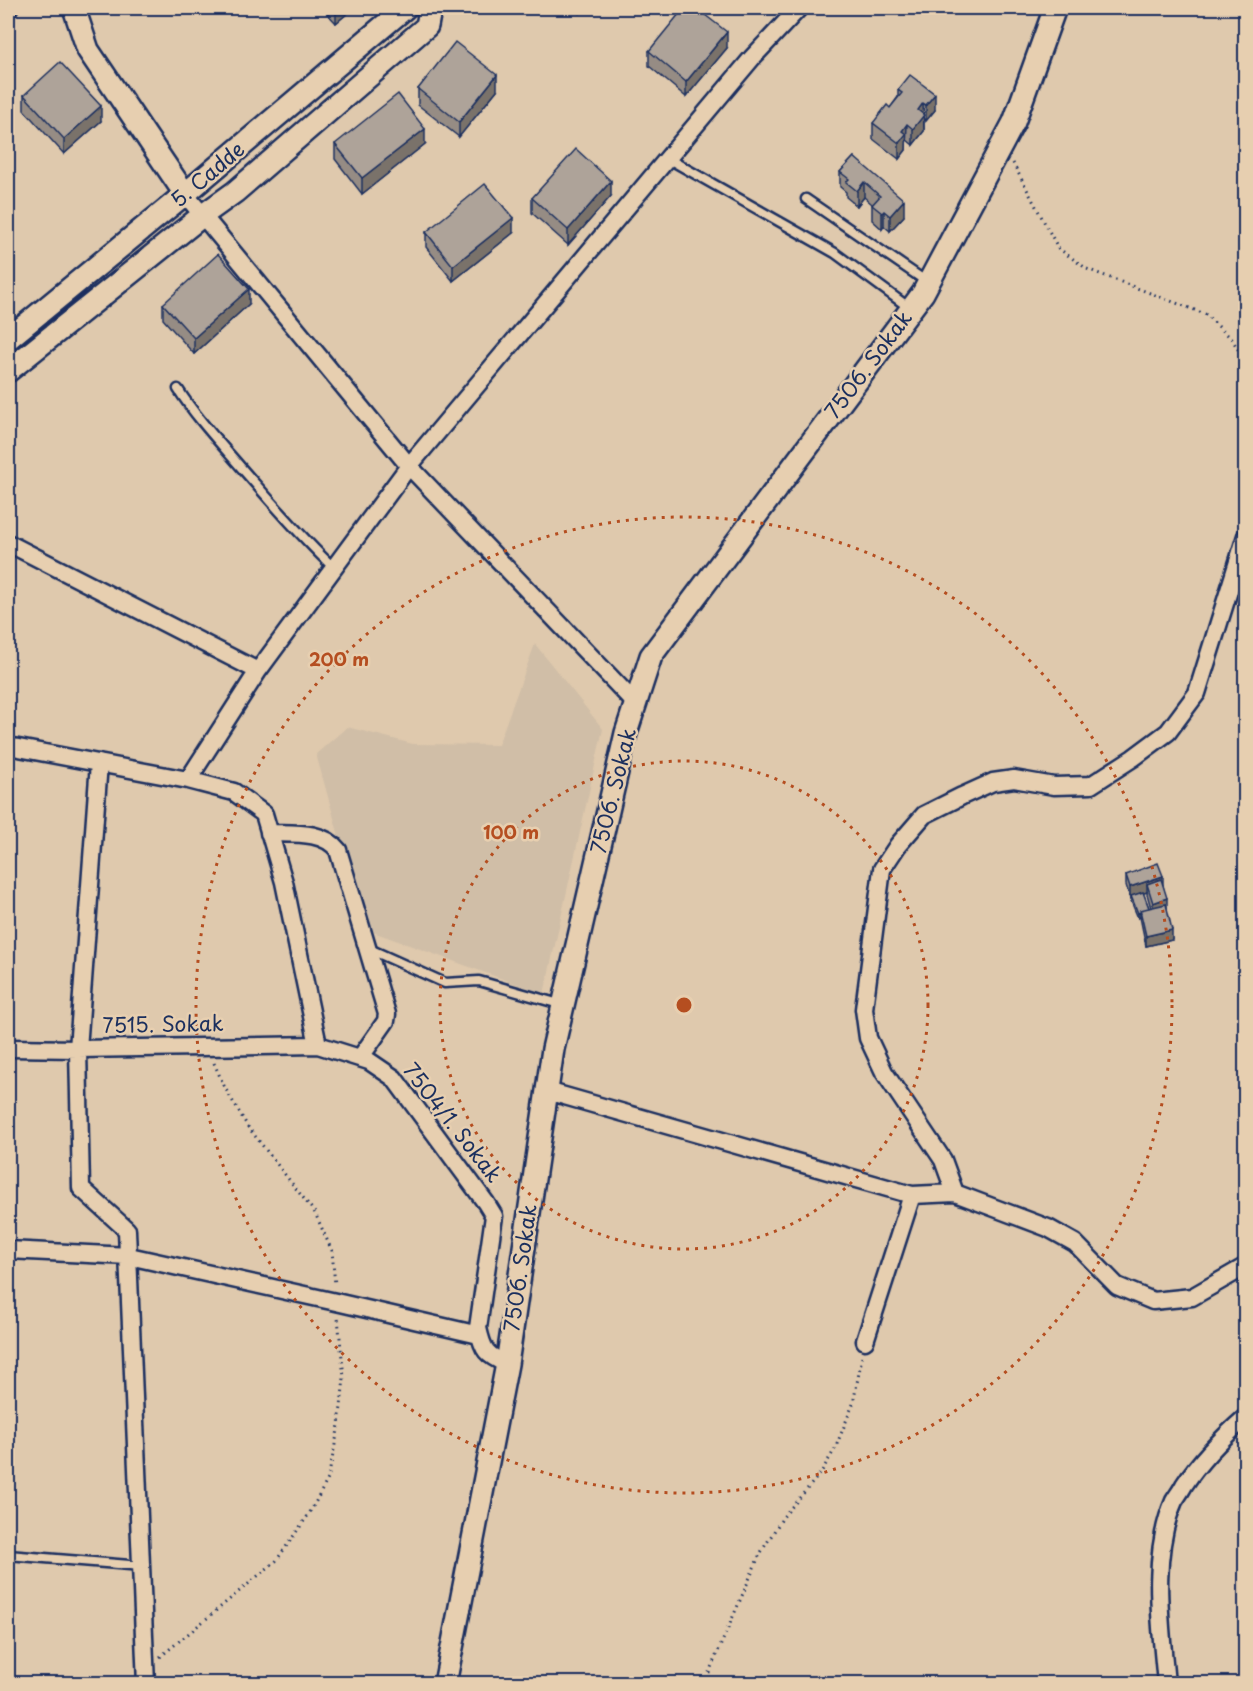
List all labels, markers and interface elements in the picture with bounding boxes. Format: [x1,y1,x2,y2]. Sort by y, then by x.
street label: 5. Cadde [163,133,251,214]
street label: 7506. Sokak [816,303,919,425]
text: 200 m [309,645,369,672]
street label: 7506. Sokak [581,724,643,857]
text: 100 m [483,818,539,845]
centre of rings [674,995,694,1015]
street label: 7515. Sokak [102,1006,224,1040]
street label: 7504/1. Sokak [396,1055,511,1189]
street label: 7506. Sokak [494,1202,544,1334]

